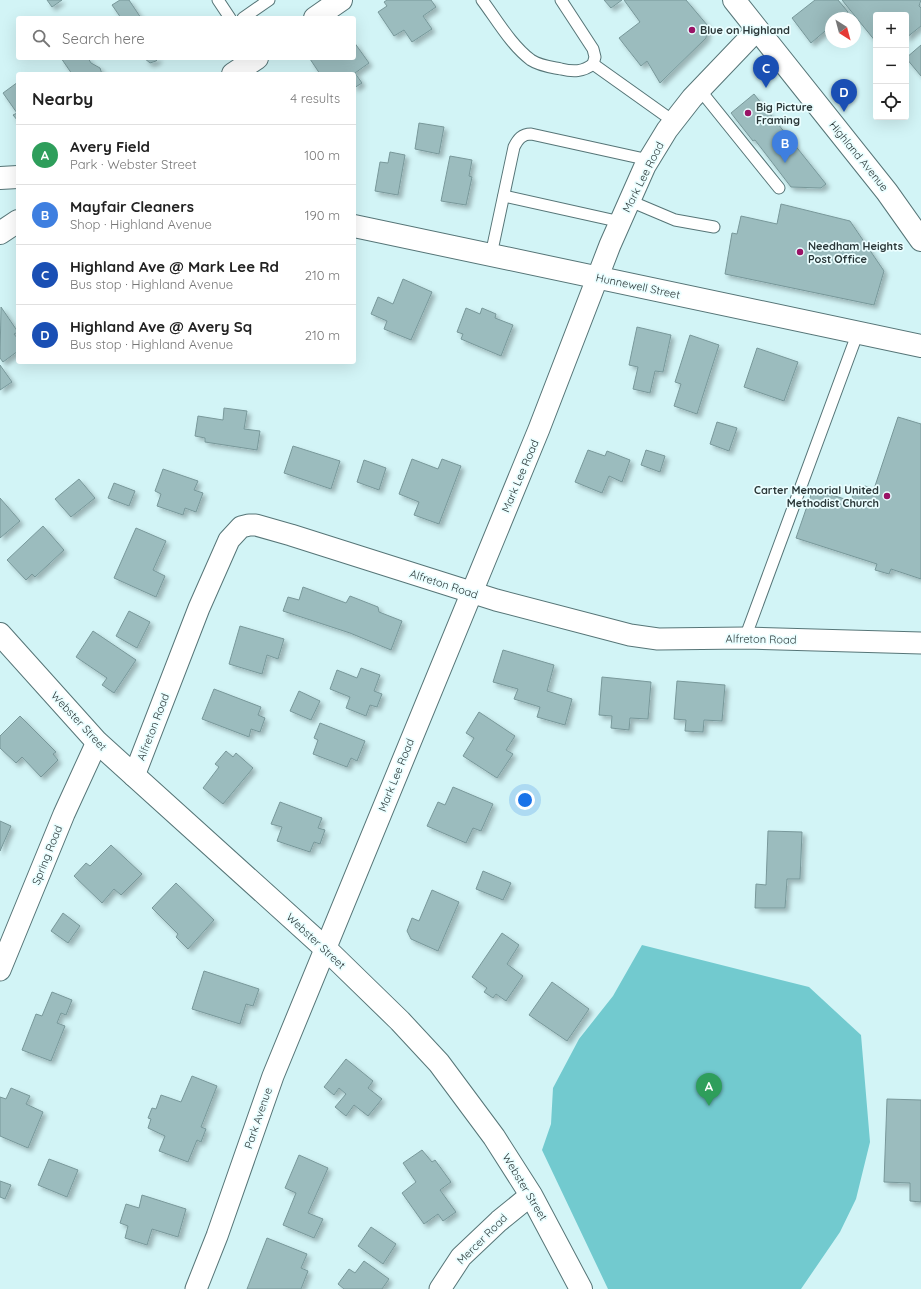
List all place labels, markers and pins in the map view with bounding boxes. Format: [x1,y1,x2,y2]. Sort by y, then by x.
place label: Blue on Highland [700,23,790,37]
marker: Blue on Highland [687,25,697,35]
pin: C [753,55,779,88]
pin: D [831,79,857,112]
place label: Big Picture Framing [756,100,813,127]
marker: Big Picture Framing [743,108,753,118]
pin: B [772,130,798,163]
place label: Needham Heights Post Office [808,239,903,266]
marker: Needham Heights Post Office [795,247,805,257]
place label: Carter Memorial United Methodist Church [754,483,879,510]
marker: Carter Memorial United Methodist Church [882,491,892,501]
pin: A [696,1073,722,1106]

